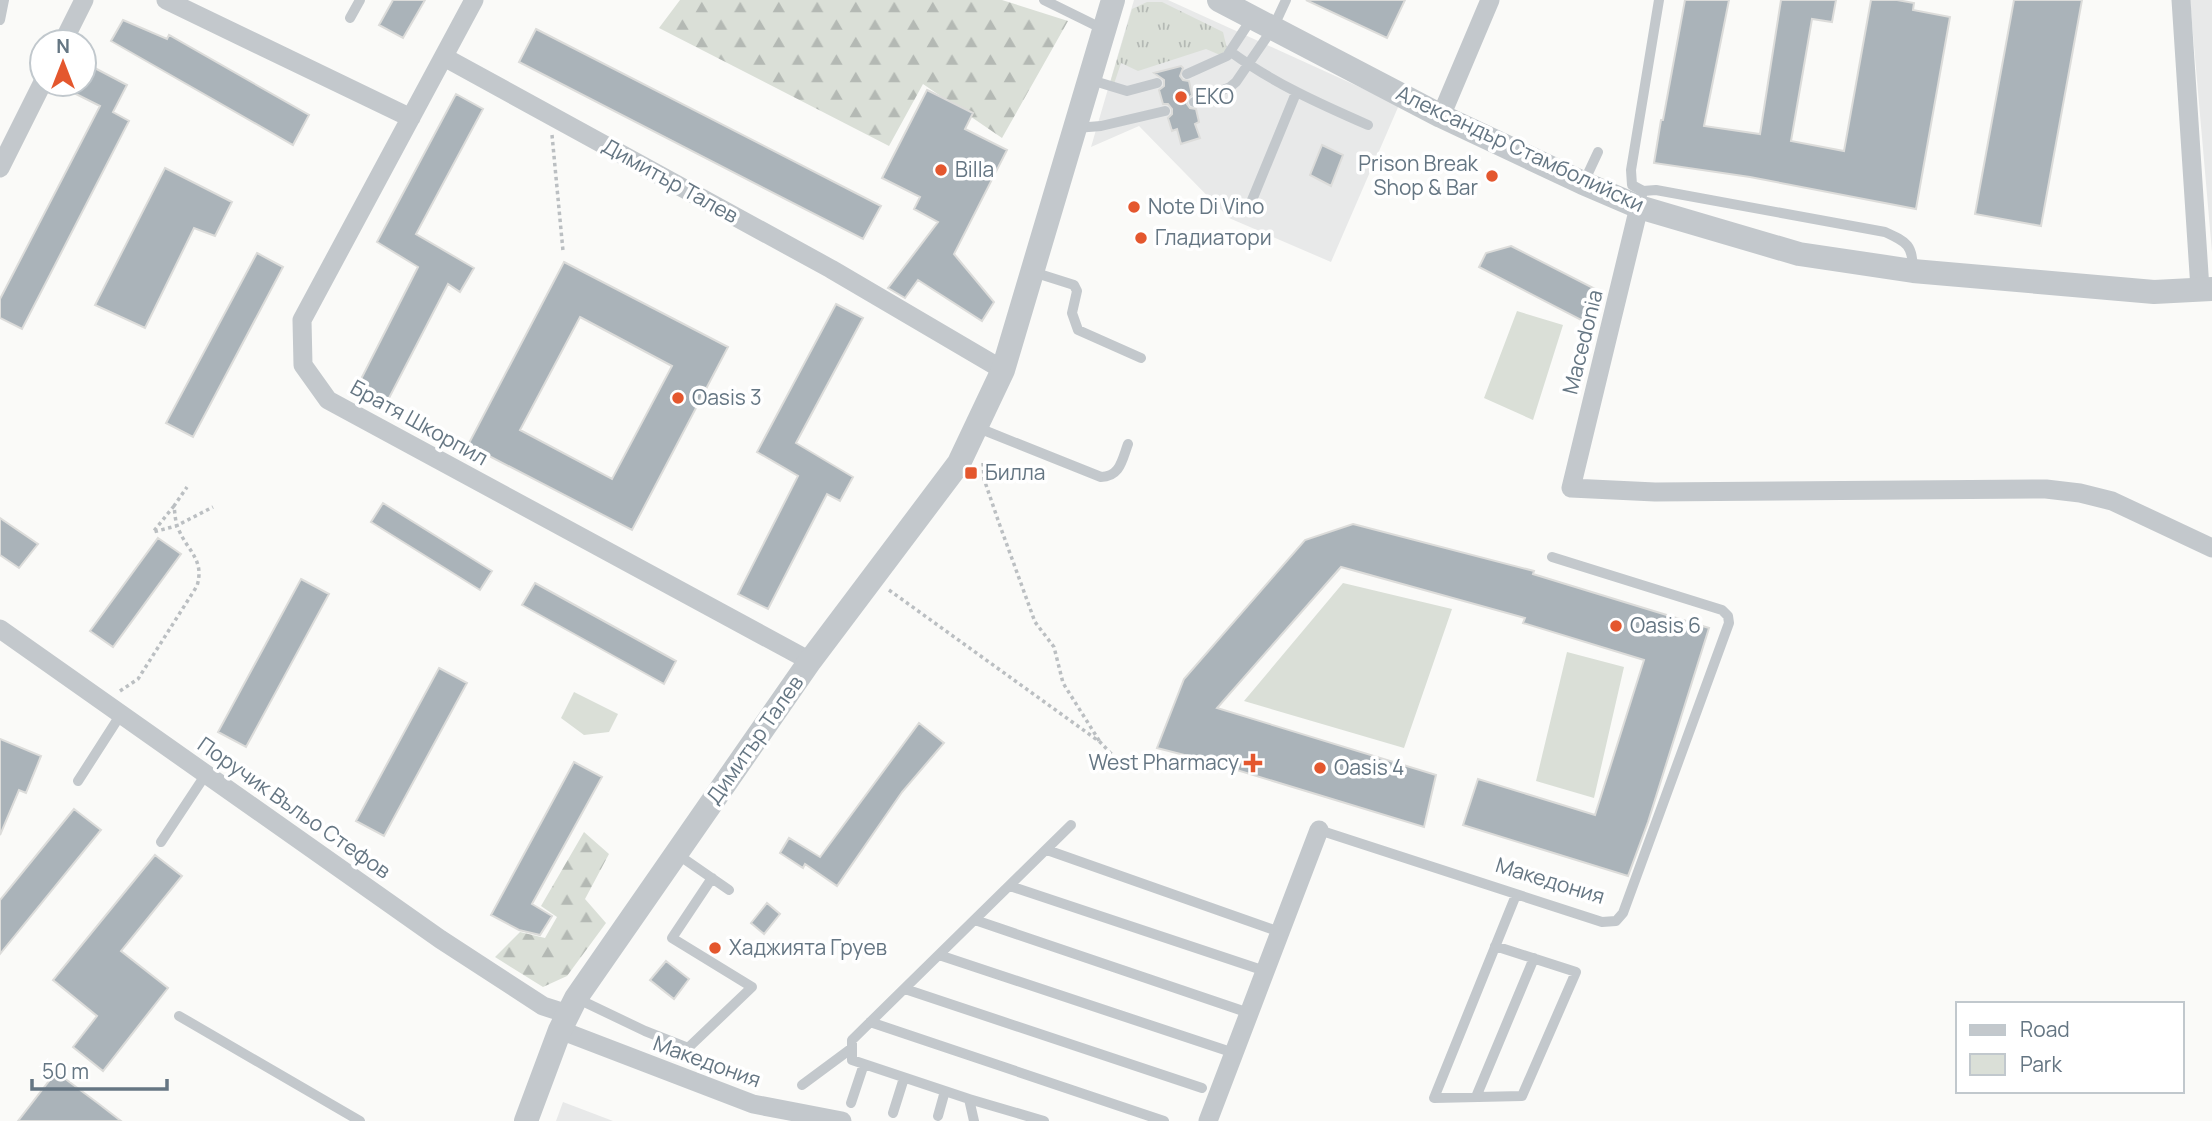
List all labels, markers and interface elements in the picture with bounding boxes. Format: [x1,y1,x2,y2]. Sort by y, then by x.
north arrow [28,28,98,98]
text: N [56,33,70,59]
street label: Александър Стамболийски [1392,78,1649,218]
place label: EKO [1195,82,1234,110]
marker: EKO [1173,89,1189,105]
street label: Димитър Талев [598,131,743,229]
place label: Prison Break Shop & Bar [1358,149,1479,201]
place label: Billa [955,155,994,183]
marker: Billa [933,162,949,178]
marker: Prison Break Shop & Bar [1484,168,1500,184]
place label: Note Di Vino [1148,192,1264,220]
marker: Note Di Vino [1126,199,1142,215]
place label: Гладиатори [1155,223,1272,251]
marker: Гладиатори [1133,230,1149,246]
street label: Macedonia [1556,287,1609,397]
street label: Братя Шкорпил [346,373,493,471]
place label: Oasis 3 [692,383,762,411]
marker: Oasis 3 [670,390,686,406]
place label: Билла [985,458,1045,486]
marker: Билла [963,465,979,481]
place label: Oasis 6 [1630,611,1701,639]
marker: Oasis 6 [1608,618,1624,634]
street label: Димитър Талев [699,669,809,809]
street label: Поручик Въльо Стефов [193,730,397,884]
place label: West Pharmacy [1089,748,1239,776]
place label: Oasis 4 [1334,753,1404,781]
marker: West Pharmacy [1245,755,1261,771]
marker: Oasis 4 [1312,760,1328,776]
street label: Македония [1492,850,1608,910]
place label: Хаджията Груев [729,933,887,961]
marker: Хаджията Груев [707,940,723,956]
legend [1956,1002,2184,1093]
text: Road [2020,1015,2070,1043]
street label: Македония [650,1029,765,1093]
scale bar [32,1048,166,1092]
text: Park [2020,1050,2062,1078]
text: 50 m [42,1057,89,1085]

